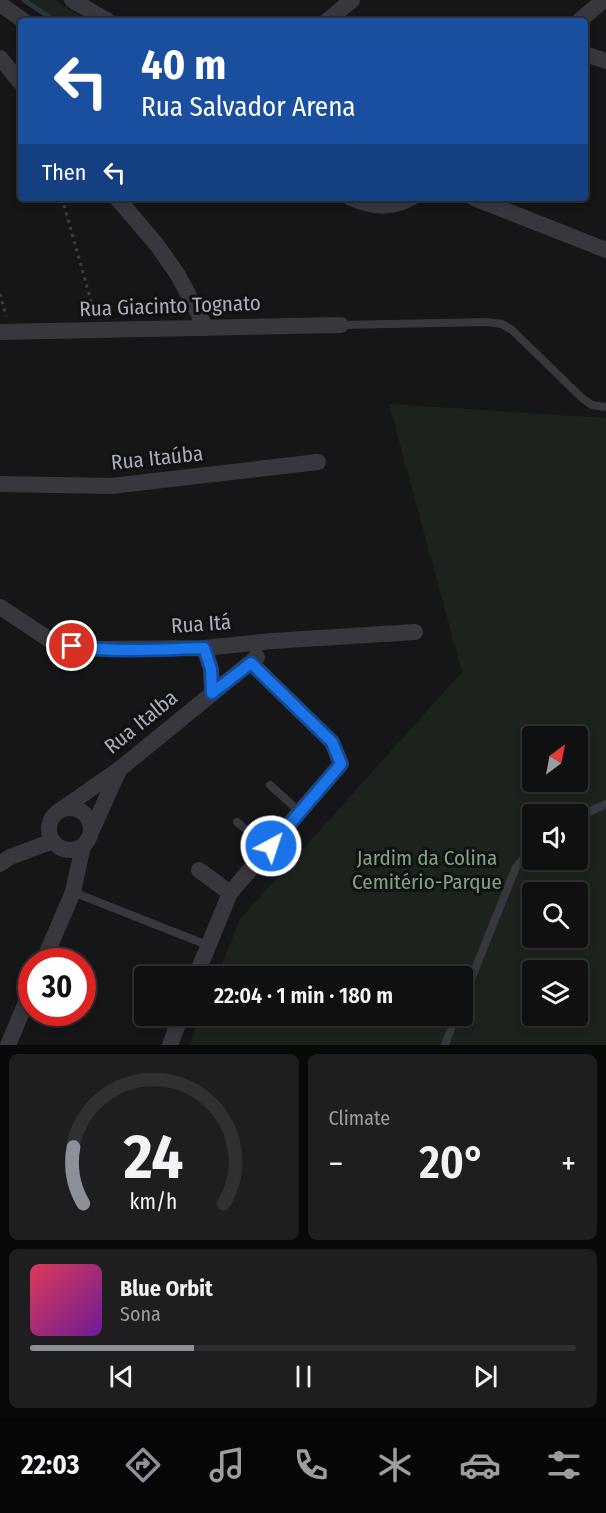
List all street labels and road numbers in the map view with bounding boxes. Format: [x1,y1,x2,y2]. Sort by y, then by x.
street label: Rua Giacinto Tognato [79,290,261,322]
street label: Rua Itaúba [110,440,204,476]
street label: Rua Itá [170,609,232,639]
street label: Rua Italba [99,685,183,759]

